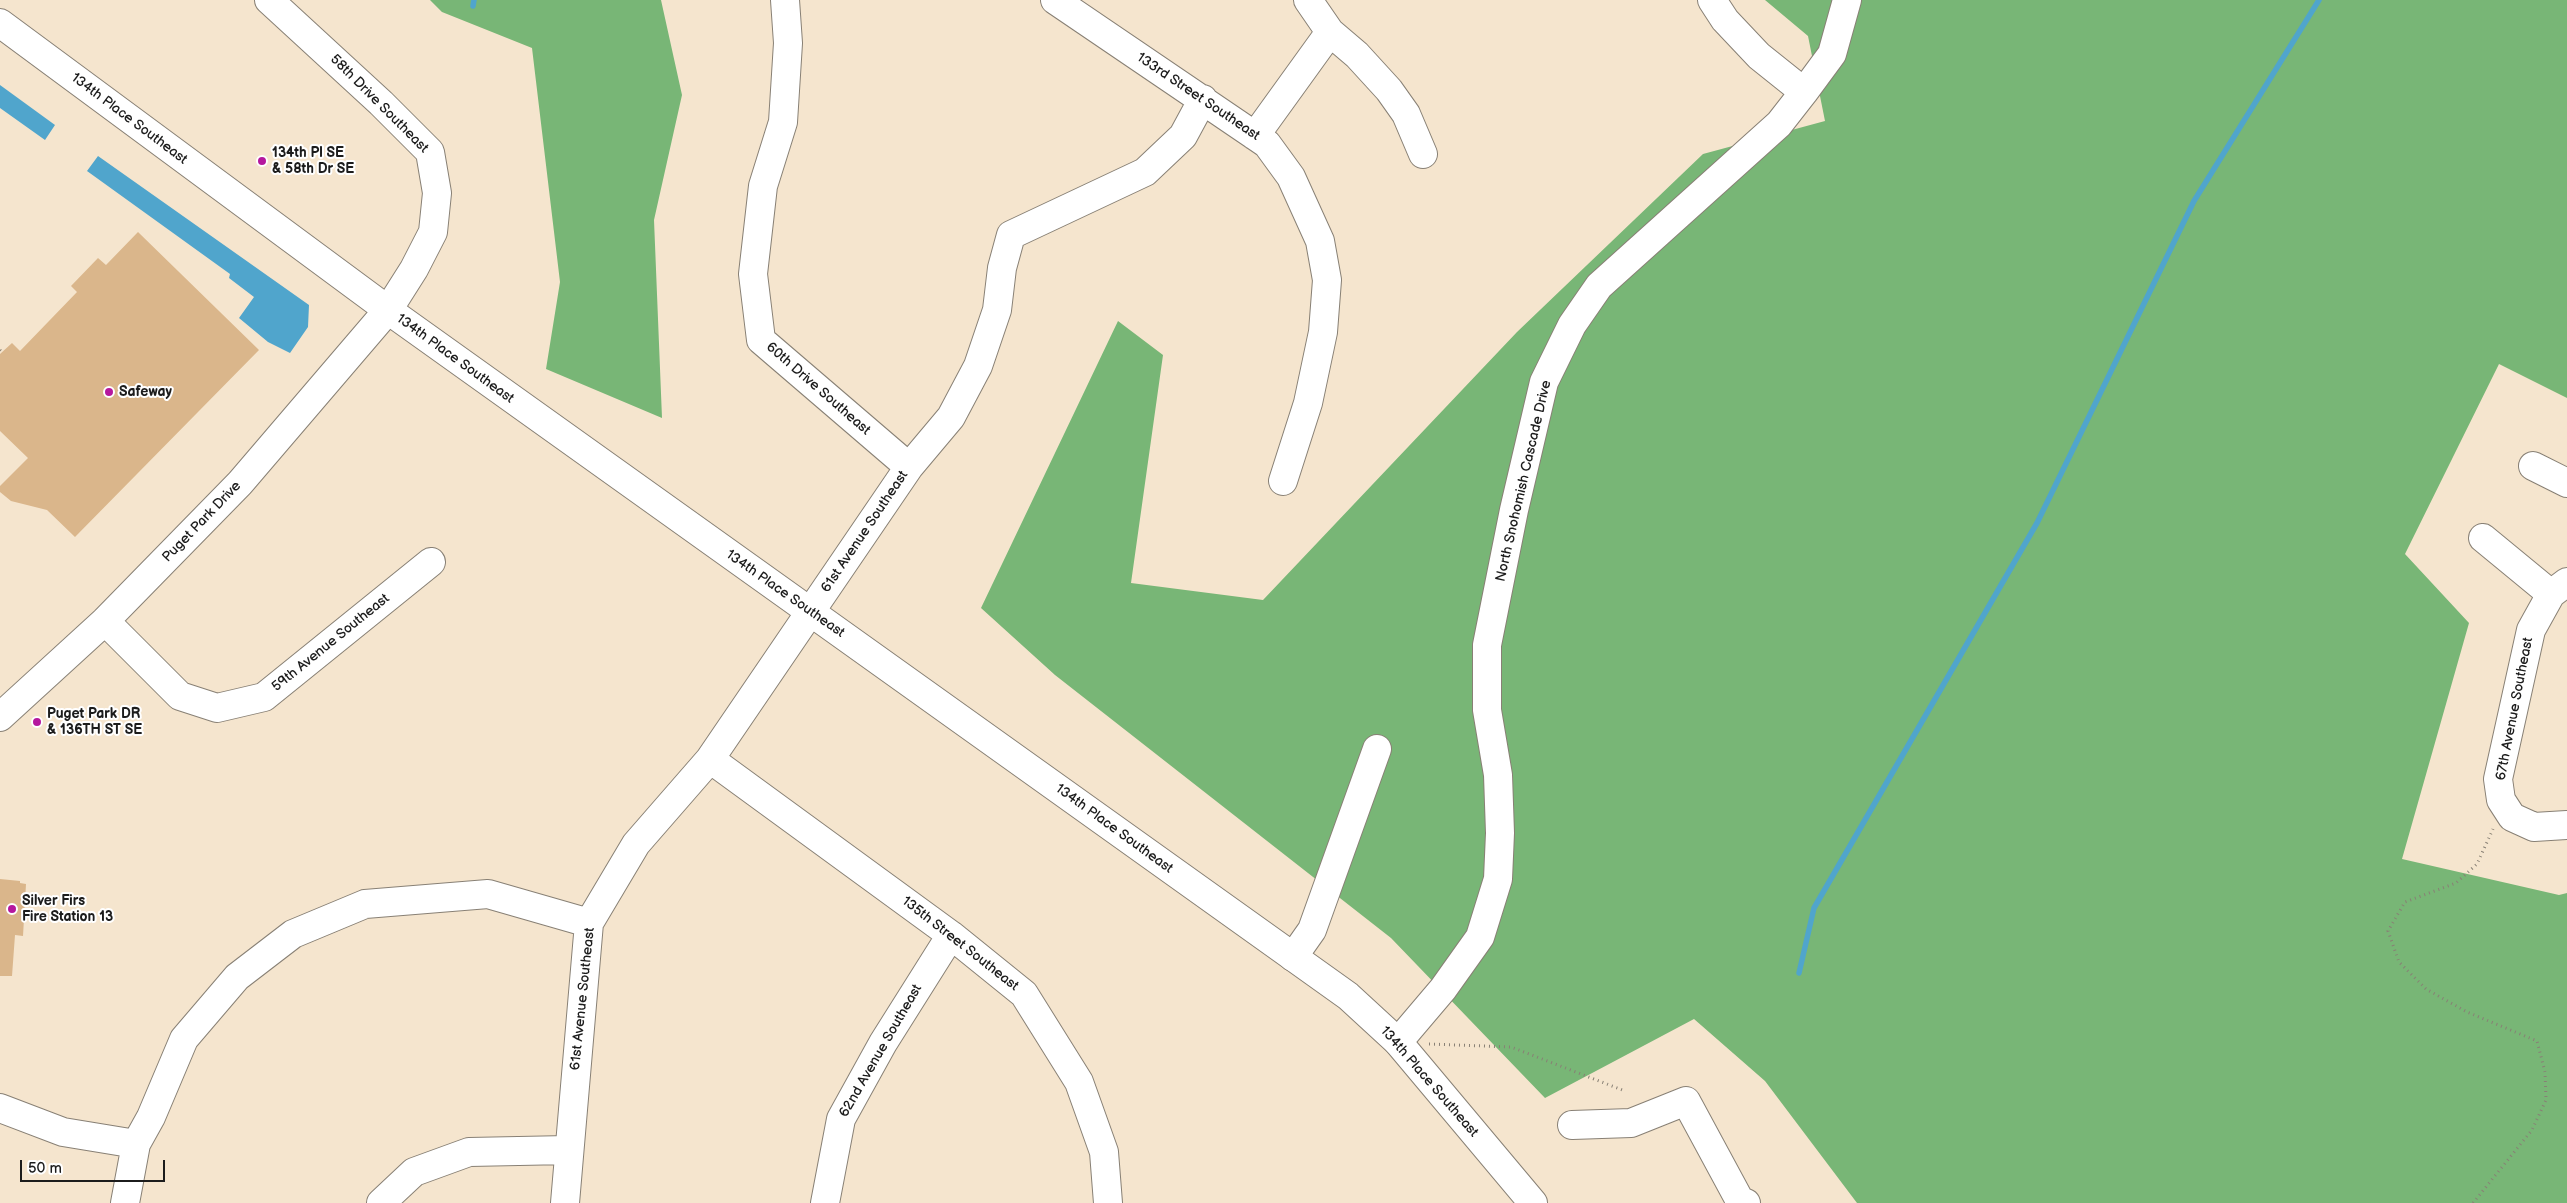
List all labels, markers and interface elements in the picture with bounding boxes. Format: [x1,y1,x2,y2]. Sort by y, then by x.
street label: 133rd Street Southeast [1133,49,1263,145]
street label: 58th Drive Southeast [326,51,432,157]
street label: 134th Place Southeast [68,70,190,168]
place label: 134th Pl SE & 58th Dr SE [272,145,354,178]
marker: 134th Pl SE & 58th Dr SE [256,155,268,167]
street label: 134th Place Southeast [393,311,517,407]
street label: 60th Drive Southeast [762,339,874,439]
street label: North Snohomish Cascade Drive [1493,379,1555,583]
place label: Safeway [119,384,172,400]
marker: Safeway [103,386,115,398]
street label: 61st Avenue Southeast [818,468,912,596]
street label: Puget Park Drive [159,478,245,566]
street label: 134th Place Southeast [722,547,848,641]
street label: 59th Avenue Southeast [269,590,393,696]
street label: 67th Avenue Southeast [2493,636,2537,782]
place label: Puget Park DR & 136TH ST SE [47,706,142,739]
marker: Puget Park DR & 136TH ST SE [31,716,43,728]
street label: 134th Place Southeast [1052,781,1176,877]
place label: Silver Firs Fire Station 13 [22,893,113,926]
street label: 135th Street Southeast [898,893,1022,995]
marker: Silver Firs Fire Station 13 [6,903,18,915]
street label: 61st Avenue Southeast [567,927,599,1071]
street label: 62nd Avenue Southeast [836,981,926,1121]
street label: 134th Place Southeast [1376,1023,1482,1141]
scale bar [22,1150,168,1182]
text: 50 m [28,1159,62,1178]

